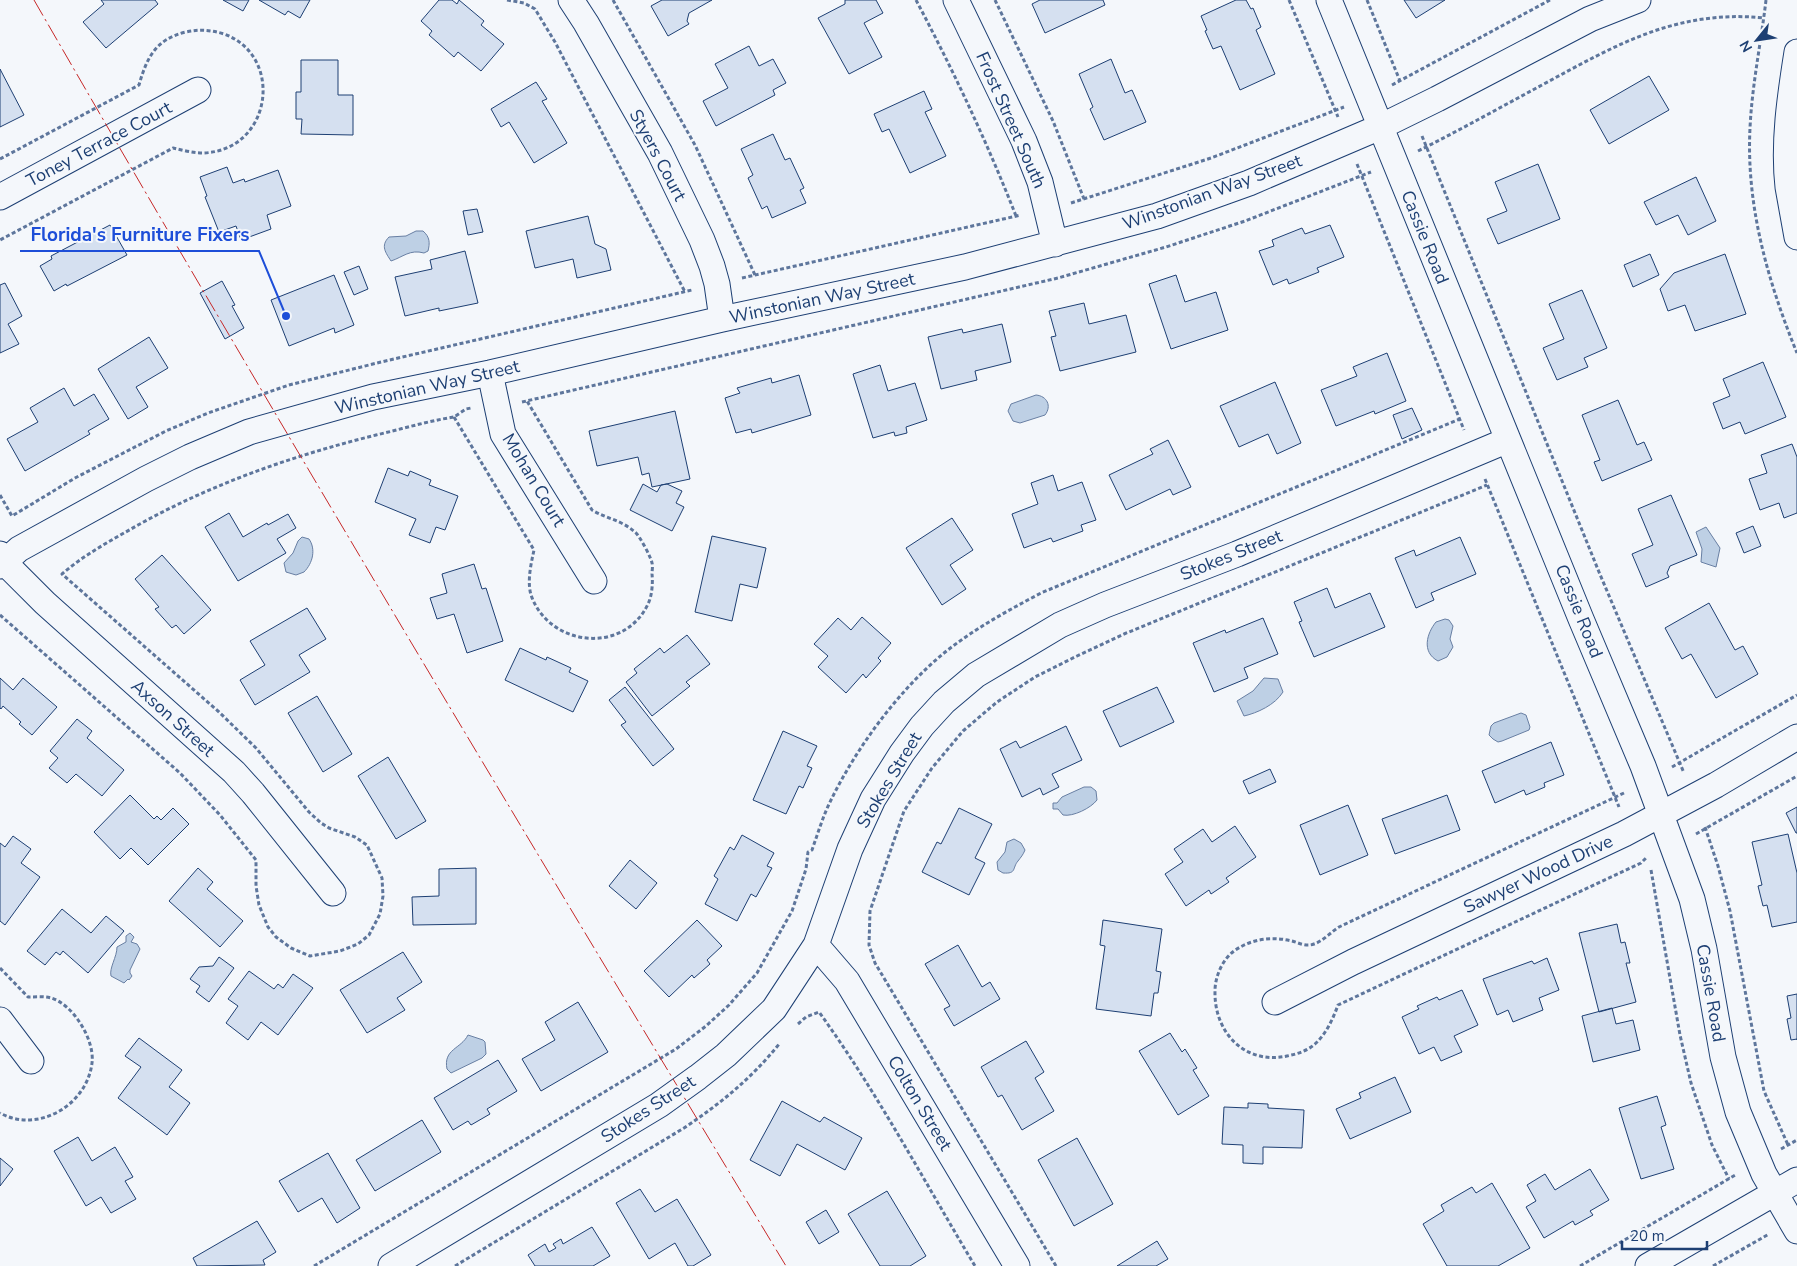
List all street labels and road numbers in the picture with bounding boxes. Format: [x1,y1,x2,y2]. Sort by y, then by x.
street label: Frost Street South [970,48,1052,192]
street label: Toney Terrace Court [22,95,177,193]
street label: Styers Court [624,105,693,206]
street label: Winstonian Way Street [1119,148,1306,236]
street label: Cassie Road [1395,187,1455,287]
street label: Winstonian Way Street [727,266,918,329]
street label: Winstonian Way Street [332,354,522,420]
street label: Mohan Court [497,429,572,532]
street label: Stokes Street [1176,523,1286,586]
street label: Cassie Road [1549,561,1609,661]
street label: Axson Street [126,674,220,762]
street label: Stokes Street [851,727,927,832]
street label: Sawyer Wood Drive [1459,829,1617,919]
street label: Cassie Road [1691,942,1731,1044]
street label: Colton Street [882,1051,958,1156]
street label: Stokes Street [596,1069,700,1148]

